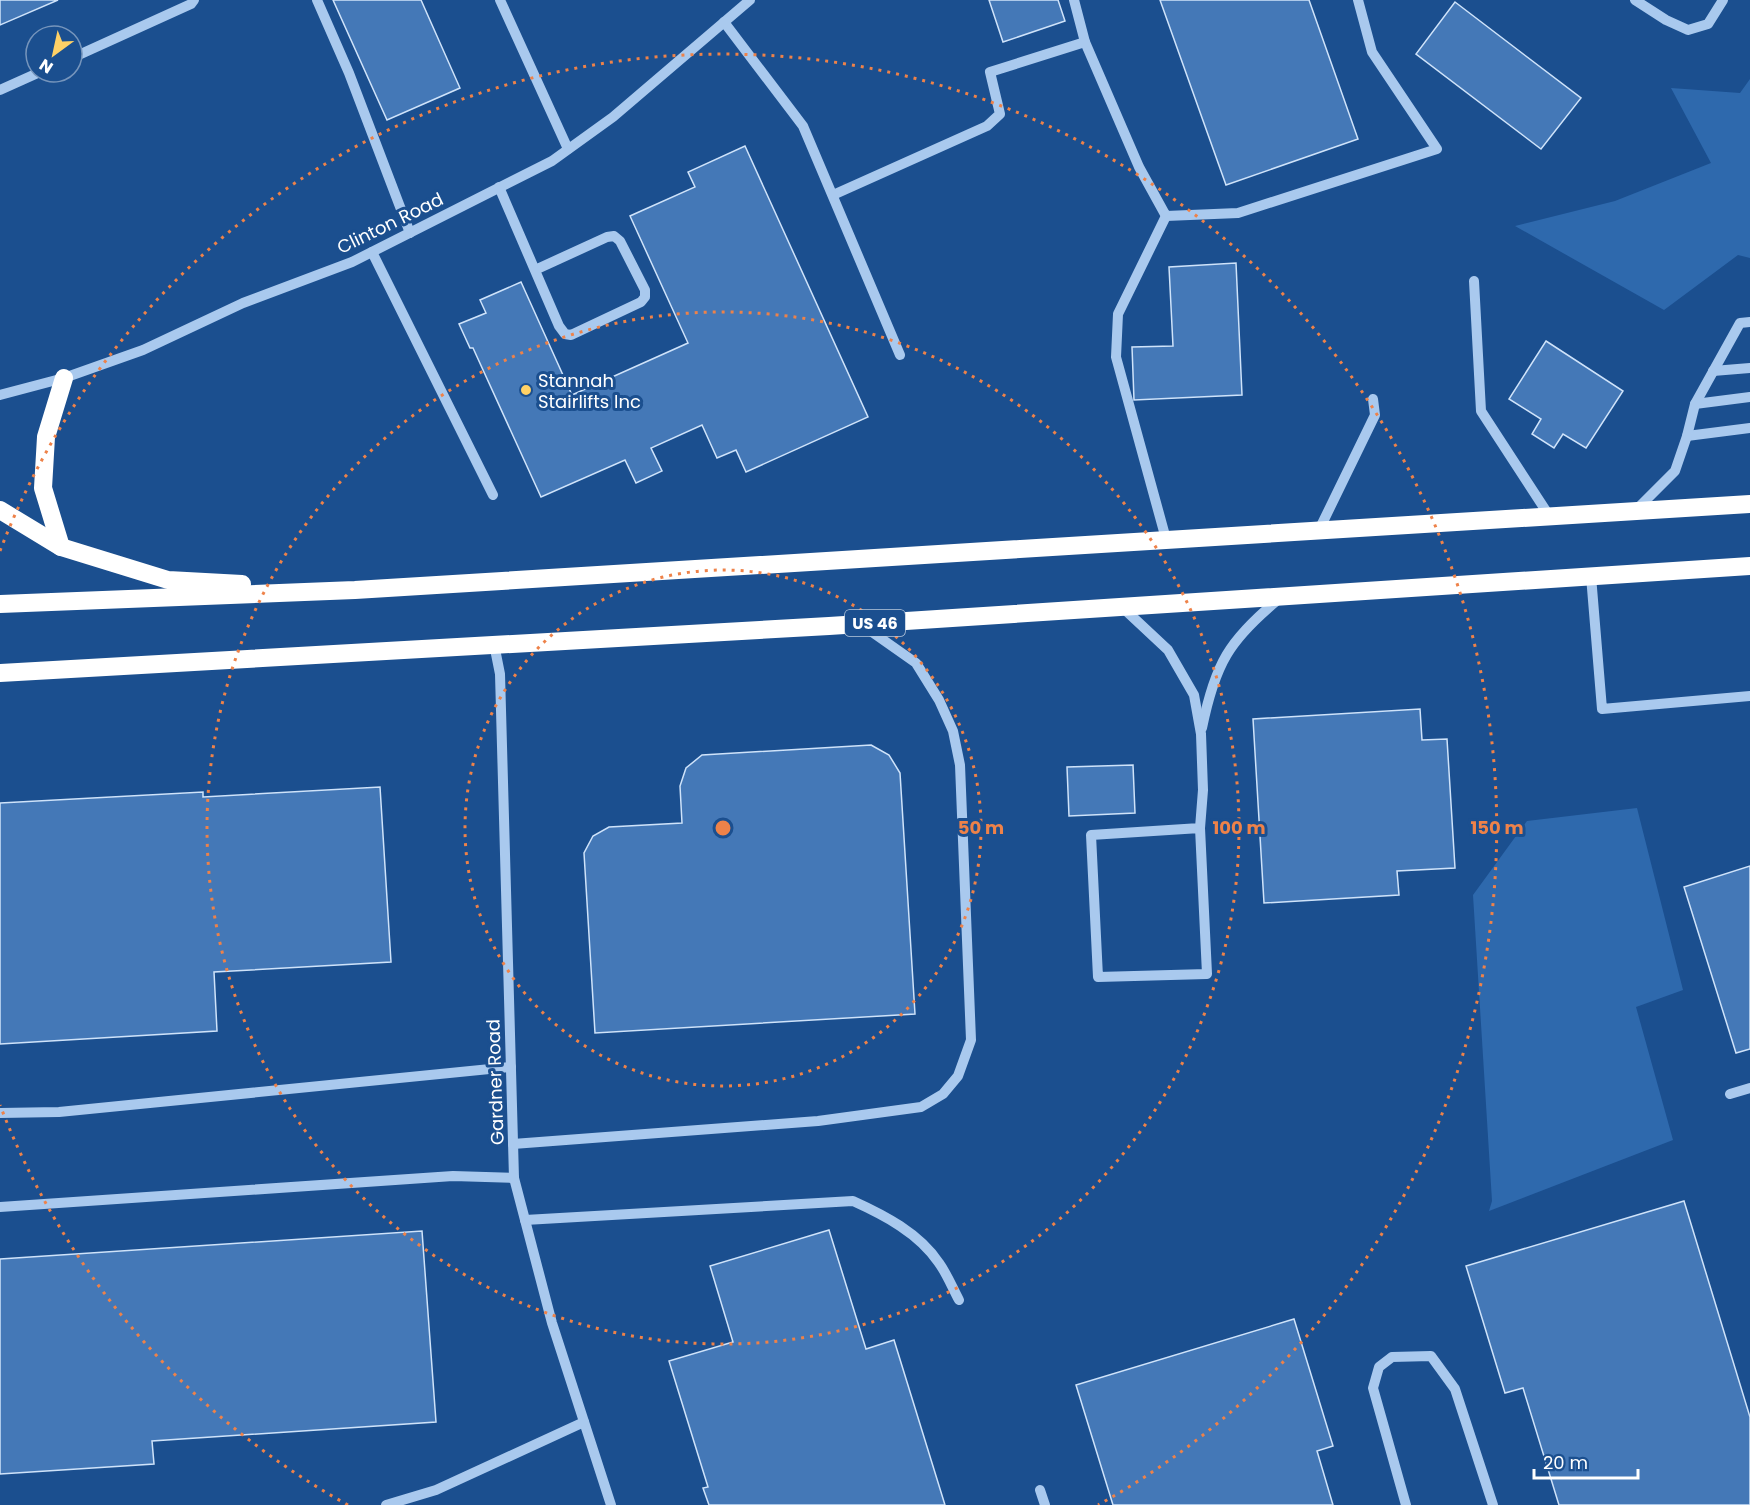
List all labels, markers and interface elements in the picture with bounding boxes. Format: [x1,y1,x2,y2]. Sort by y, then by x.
north arrow [24,24,84,84]
text: N [35,53,57,79]
street label: Clinton Road [333,186,447,260]
place label: Stannah Stairlifts Inc [538,368,641,414]
marker: Stannah Stairlifts Inc [519,383,533,397]
road number: US 46 [845,610,905,636]
text: 50 m [958,815,1004,840]
text: 100 m [1212,815,1266,840]
text: 150 m [1470,815,1524,840]
centre of rings [713,818,733,838]
street label: Gardner Road [480,1019,510,1145]
scale bar [1534,1442,1638,1480]
text: 20 m [1543,1450,1588,1475]

